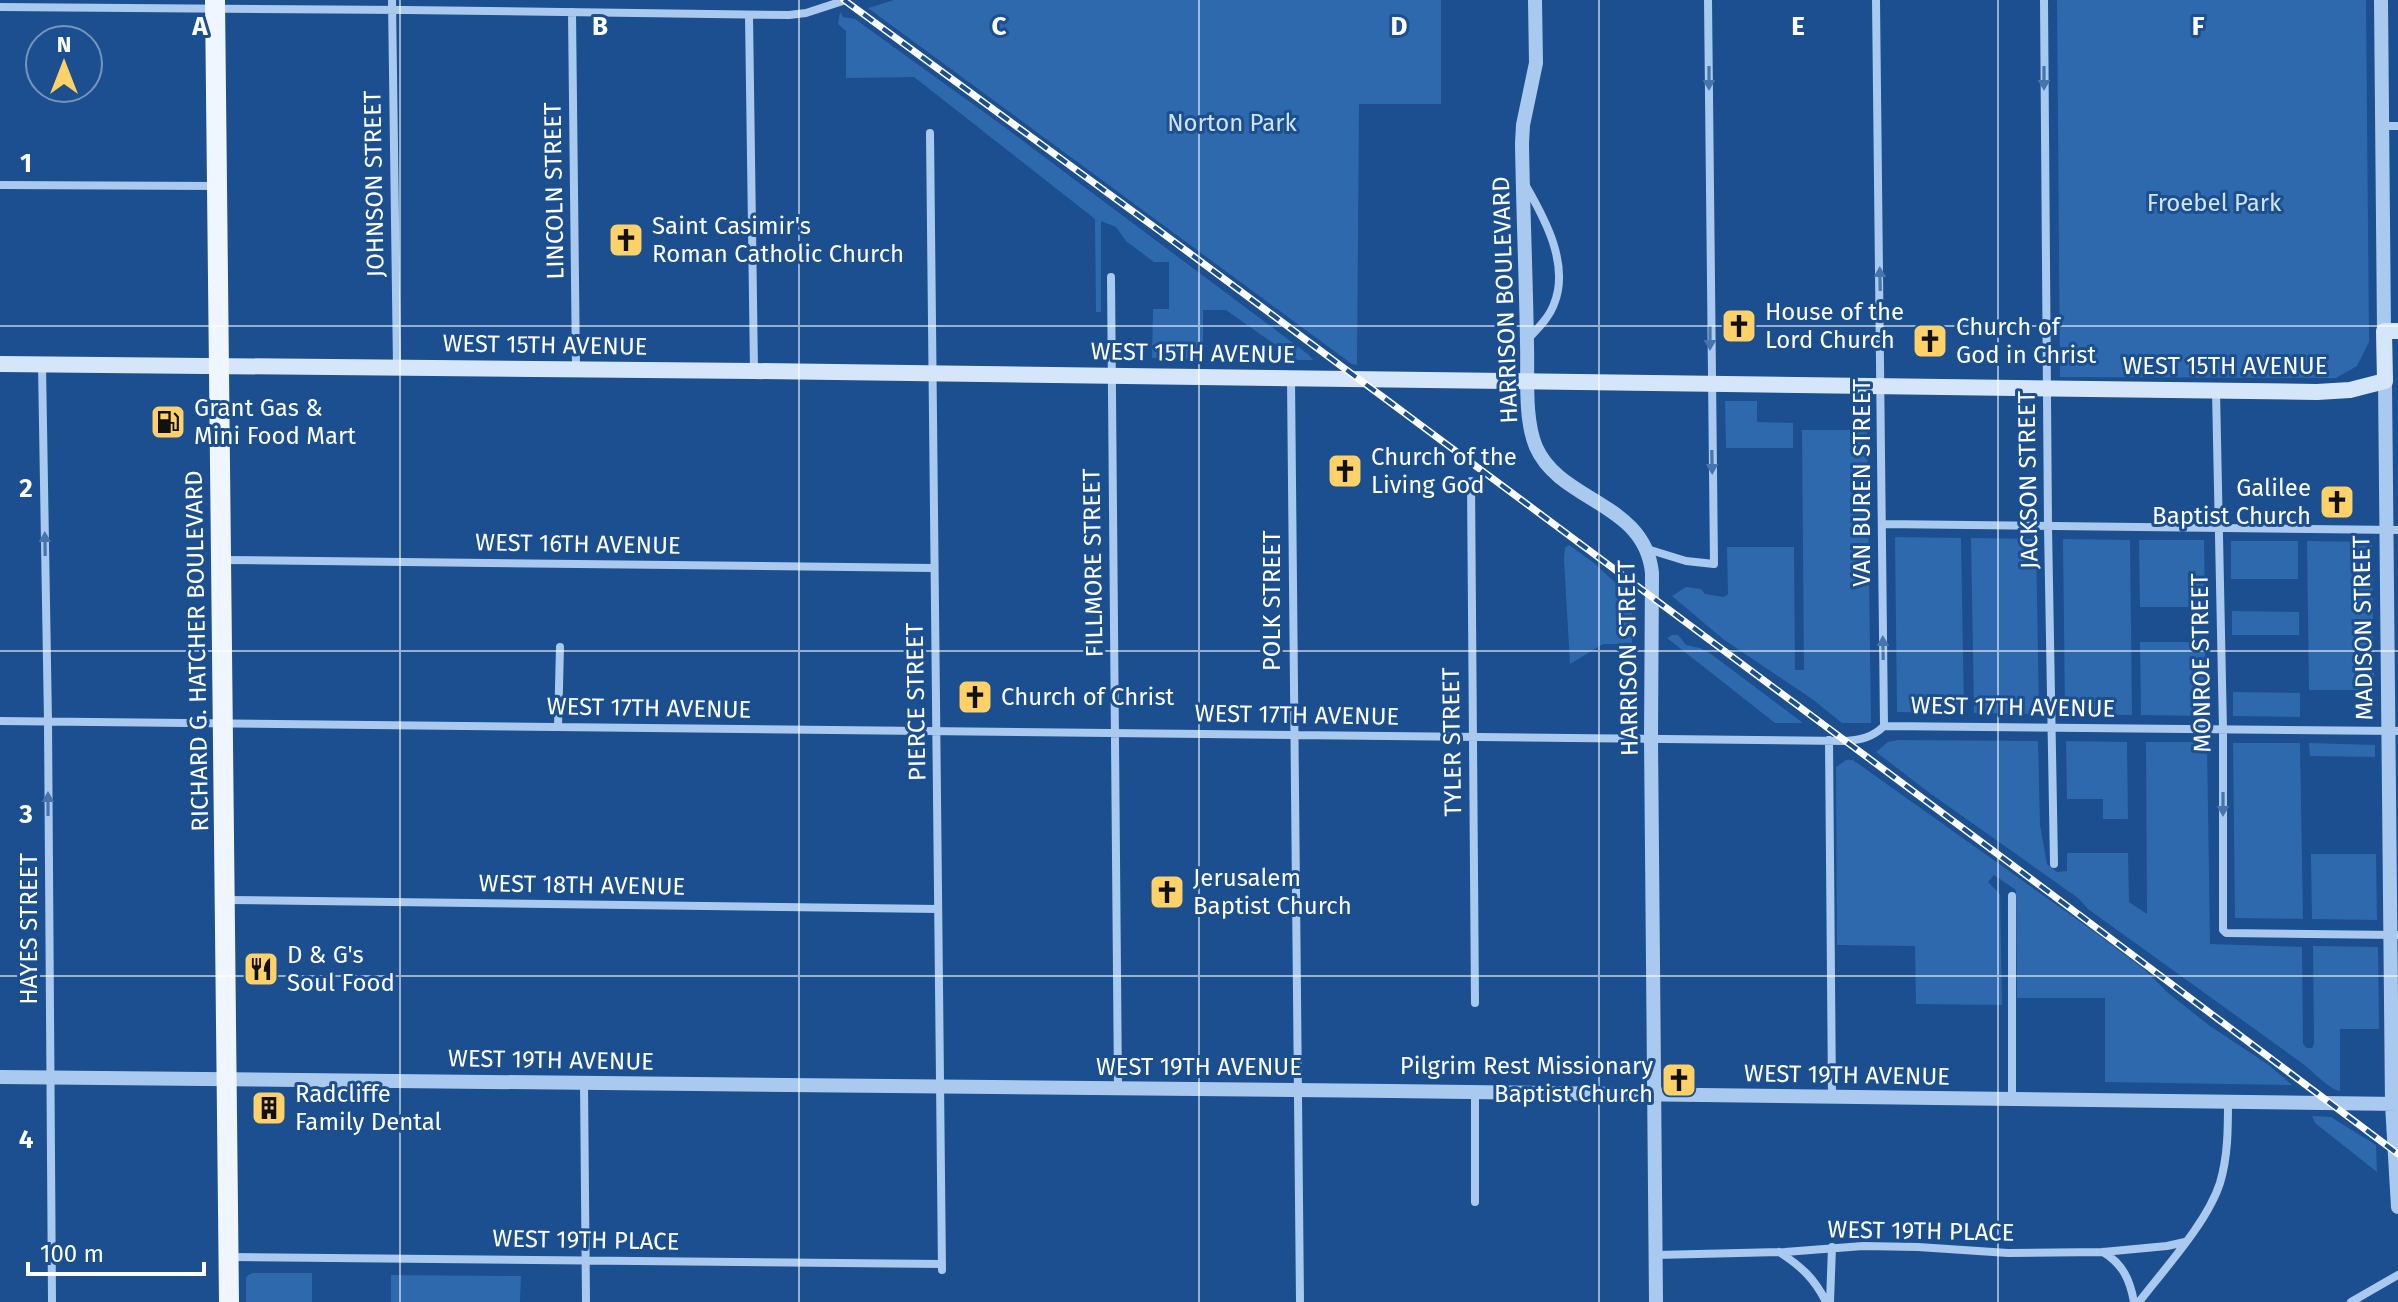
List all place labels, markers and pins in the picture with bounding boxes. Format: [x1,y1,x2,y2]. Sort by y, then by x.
place label: Saint Casimir's Roman Catholic Church [652,212,904,268]
church icon: Saint Casimir's Roman Catholic Church [607,221,645,259]
place label: House of the Lord Church [1765,298,1904,354]
church icon: House of the Lord Church [1720,307,1758,345]
place label: Church of God in Christ [1956,313,2097,369]
church icon: Church of God in Christ [1911,322,1949,360]
place label: Grant Gas & Mini Food Mart [194,394,356,450]
fuel station icon: Grant Gas & Mini Food Mart [149,403,187,441]
place label: Church of the Living God [1371,443,1517,499]
church icon: Church of the Living God [1326,452,1364,490]
place label: Galilee Baptist Church [2152,474,2311,530]
church icon: Galilee Baptist Church [2318,483,2356,521]
church icon: Church of Christ [956,678,994,716]
place label: Church of Christ [1001,683,1175,711]
place label: Jerusalem Baptist Church [1193,864,1352,920]
church icon: Jerusalem Baptist Church [1148,873,1186,911]
place label: D & G's Soul Food [287,941,395,997]
restaurant icon: D & G's Soul Food [242,950,280,988]
place label: Pilgrim Rest Missionary Baptist Church [1400,1052,1653,1108]
church icon: Pilgrim Rest Missionary Baptist Church [1660,1061,1698,1099]
place label: Radcliffe Family Dental [295,1080,442,1136]
building icon: Radcliffe Family Dental [250,1089,288,1127]

